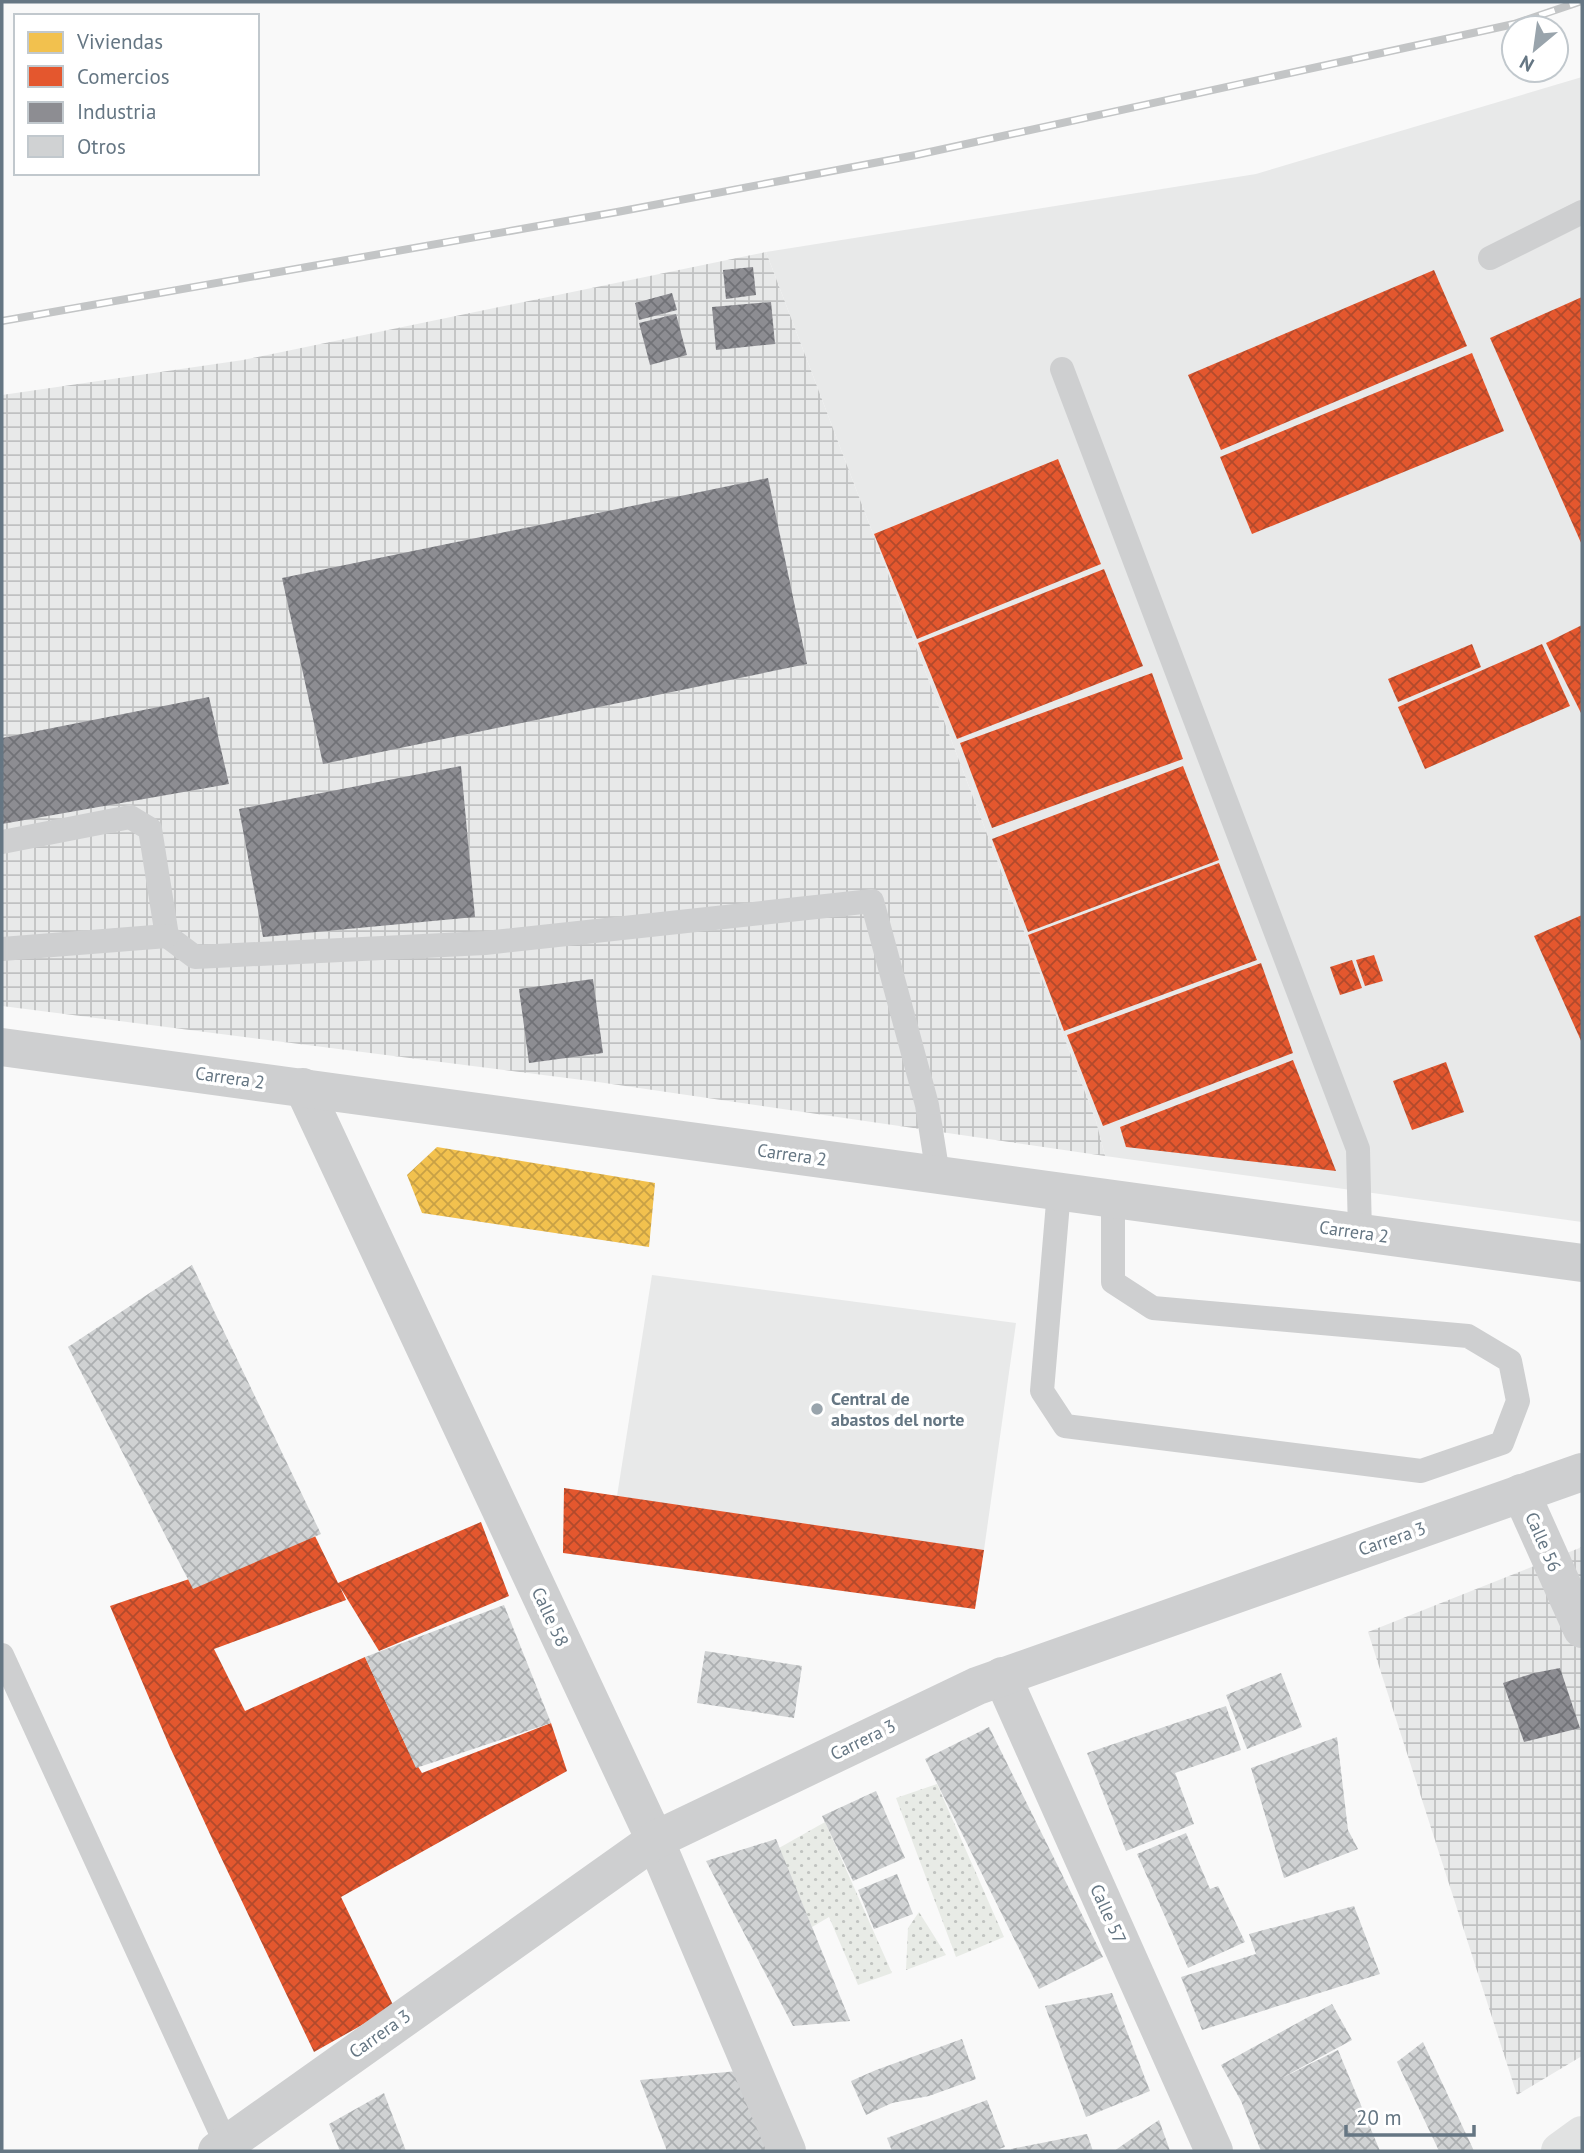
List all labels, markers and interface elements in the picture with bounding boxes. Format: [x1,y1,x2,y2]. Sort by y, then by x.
legend [14,14,259,175]
north arrow [1500,14,1570,84]
text: Viviendas [76,28,163,55]
text: N [1515,50,1538,77]
text: Comercios [77,63,170,90]
text: Industria [77,98,156,125]
text: Otros [77,133,126,160]
street label: Carrera 2 [194,1061,266,1094]
street label: Carrera 2 [756,1138,828,1171]
street label: Carrera 2 [1318,1215,1390,1248]
place label: Central de abastos del norte [831,1387,964,1431]
marker: Central de abastos del norte [809,1401,825,1417]
street label: Calle 56 [1520,1508,1567,1575]
street label: Carrera 3 [1355,1516,1429,1561]
street label: Calle 58 [527,1583,574,1650]
street label: Carrera 3 [826,1714,899,1765]
street label: Calle 57 [1085,1880,1132,1947]
street label: Carrera 3 [344,2004,415,2063]
scale bar [1346,2094,1474,2138]
text: 20 m [1356,2104,1402,2131]

